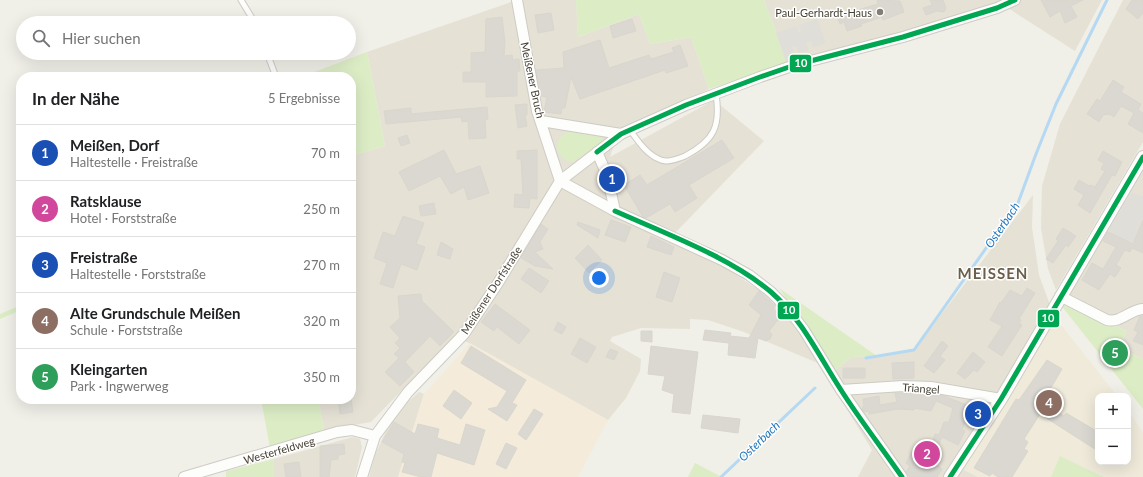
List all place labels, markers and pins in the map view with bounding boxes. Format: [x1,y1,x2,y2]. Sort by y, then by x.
place label: Paul-Gerhardt-Haus [775,6,872,19]
marker: Paul-Gerhardt-Haus [875,7,885,17]
pin: 1 [599,164,625,194]
pin: 5 [1102,338,1128,368]
pin: 4 [1036,388,1062,418]
pin: 3 [965,399,991,429]
pin: 2 [914,439,940,469]

